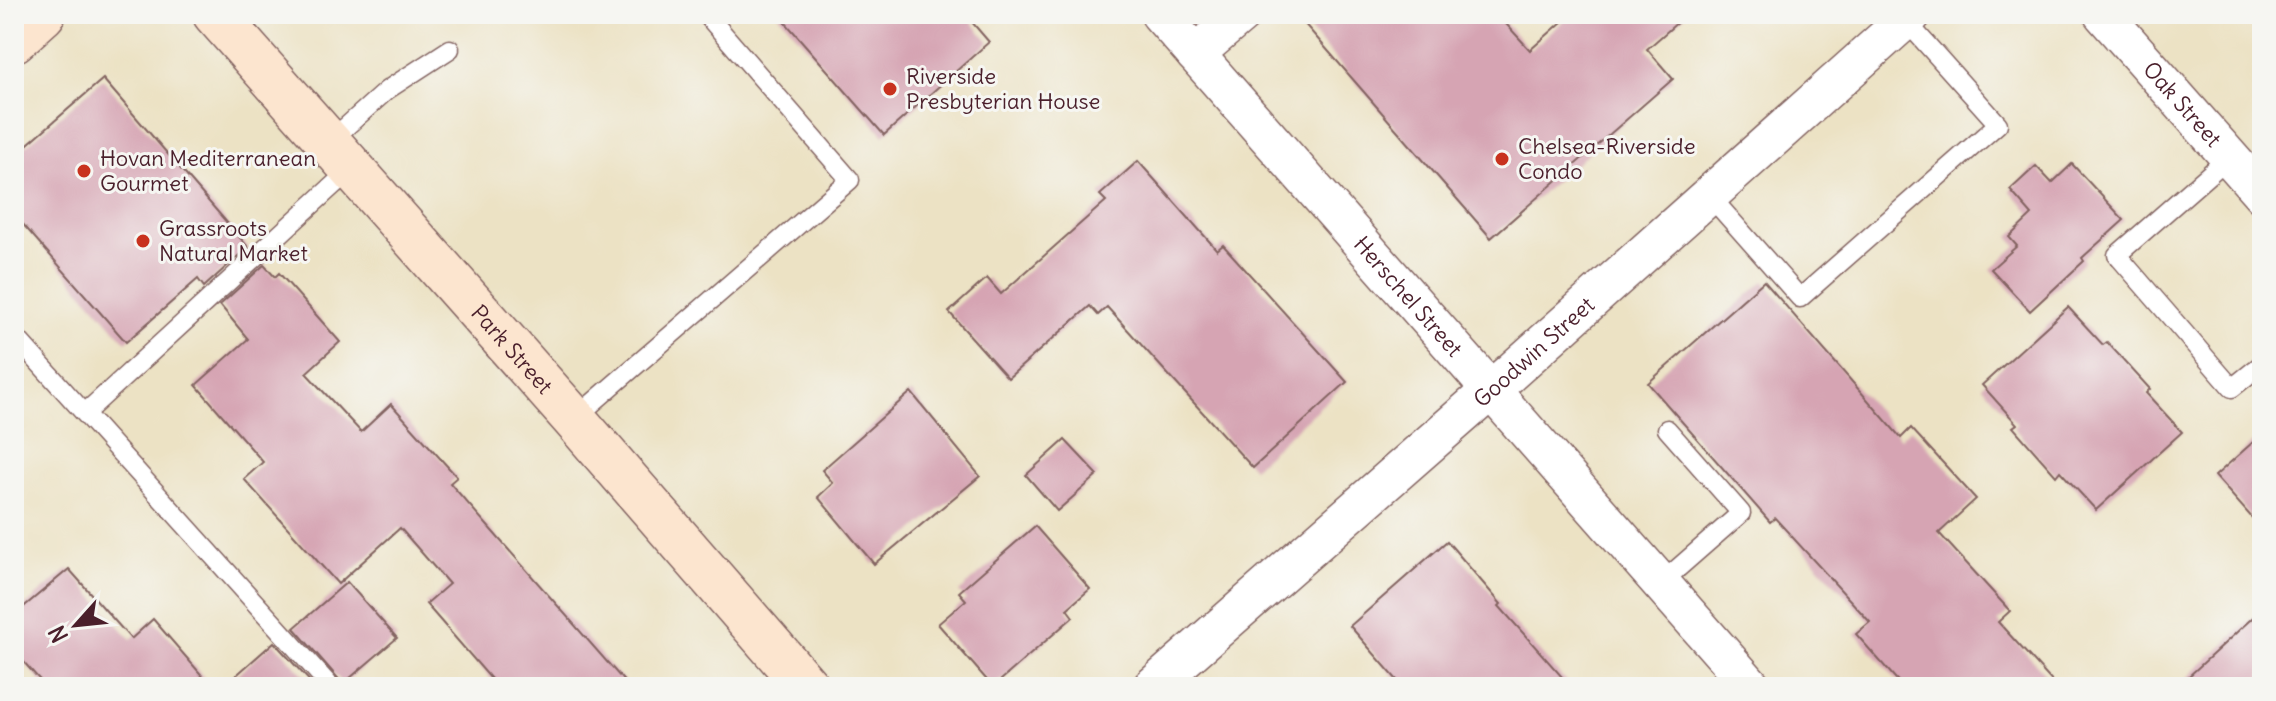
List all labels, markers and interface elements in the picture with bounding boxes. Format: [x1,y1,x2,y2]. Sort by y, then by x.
street label: Oak Street [2137,55,2228,152]
place label: Riverside Presbyterian House [906,62,1100,115]
marker: Riverside Presbyterian House [881,80,899,98]
place label: Chelsea-Riverside Condo [1518,132,1696,185]
place label: Hovan Mediterranean Gourmet [100,144,316,197]
marker: Chelsea-Riverside Condo [1493,150,1511,168]
marker: Hovan Mediterranean Gourmet [75,162,93,180]
place label: Grassroots Natural Market [159,214,308,267]
street label: Herschel Street [1348,230,1469,362]
marker: Grassroots Natural Market [134,232,152,250]
street label: Goodwin Street [1467,291,1600,413]
street label: Park Street [465,299,559,400]
north arrow [36,585,116,665]
text: N [42,621,74,647]

